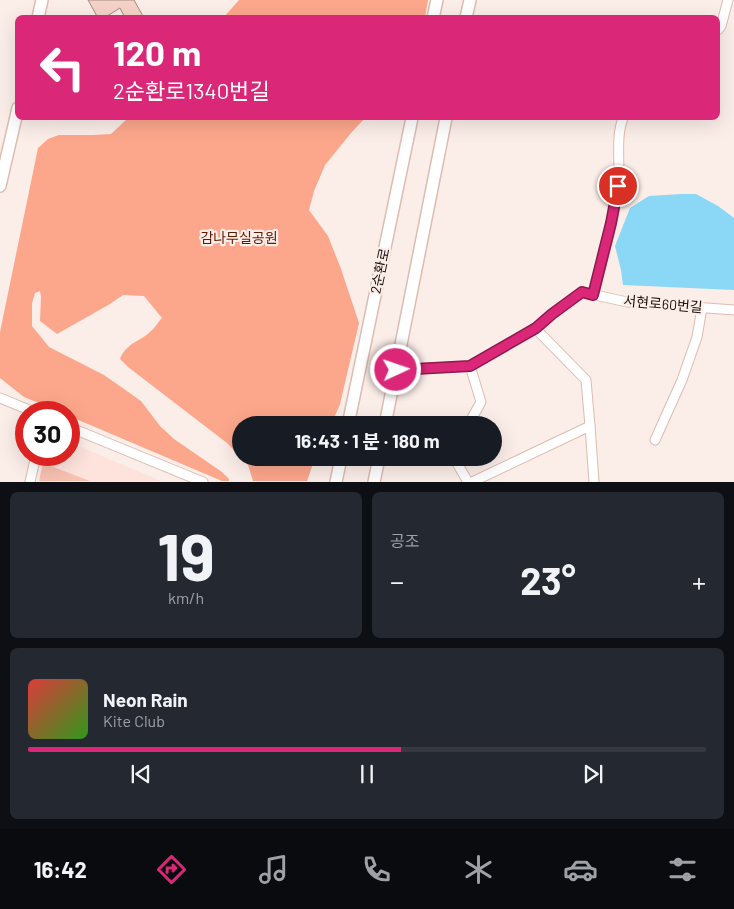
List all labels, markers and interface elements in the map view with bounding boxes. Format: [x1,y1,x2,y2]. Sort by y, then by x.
text: 120 m [113,31,201,73]
icon: left [30,35,95,100]
text: 2순환로1340번길 [113,77,270,103]
pin [597,165,639,207]
icon: arrive [604,172,632,200]
park label: 감나무실공원 [200,229,278,246]
street label: 2순환로 [366,246,393,295]
street label: 서현로60번길 [623,292,703,315]
position arrow [369,343,421,395]
speed limit sign: 30 [15,401,80,466]
text: 16:43 · 1 분 · 180 m [294,429,440,452]
text: 19 [157,516,215,594]
text: 공조 [390,531,419,550]
text: 23° [520,557,576,603]
text: − [390,564,404,598]
text: + [692,564,706,598]
text: km/h [168,588,204,607]
text: Neon Rain [103,688,188,711]
text: Kite Club [103,711,165,730]
icon: previous [127,760,155,788]
icon: pause [353,760,381,788]
icon: next [579,760,607,788]
icon: directions [154,852,189,887]
icon: music [256,852,291,887]
icon: phone [359,852,394,887]
icon: climate [461,852,496,887]
icon: car [563,852,598,887]
icon: filters [665,852,700,887]
text: 16:42 [34,856,87,882]

